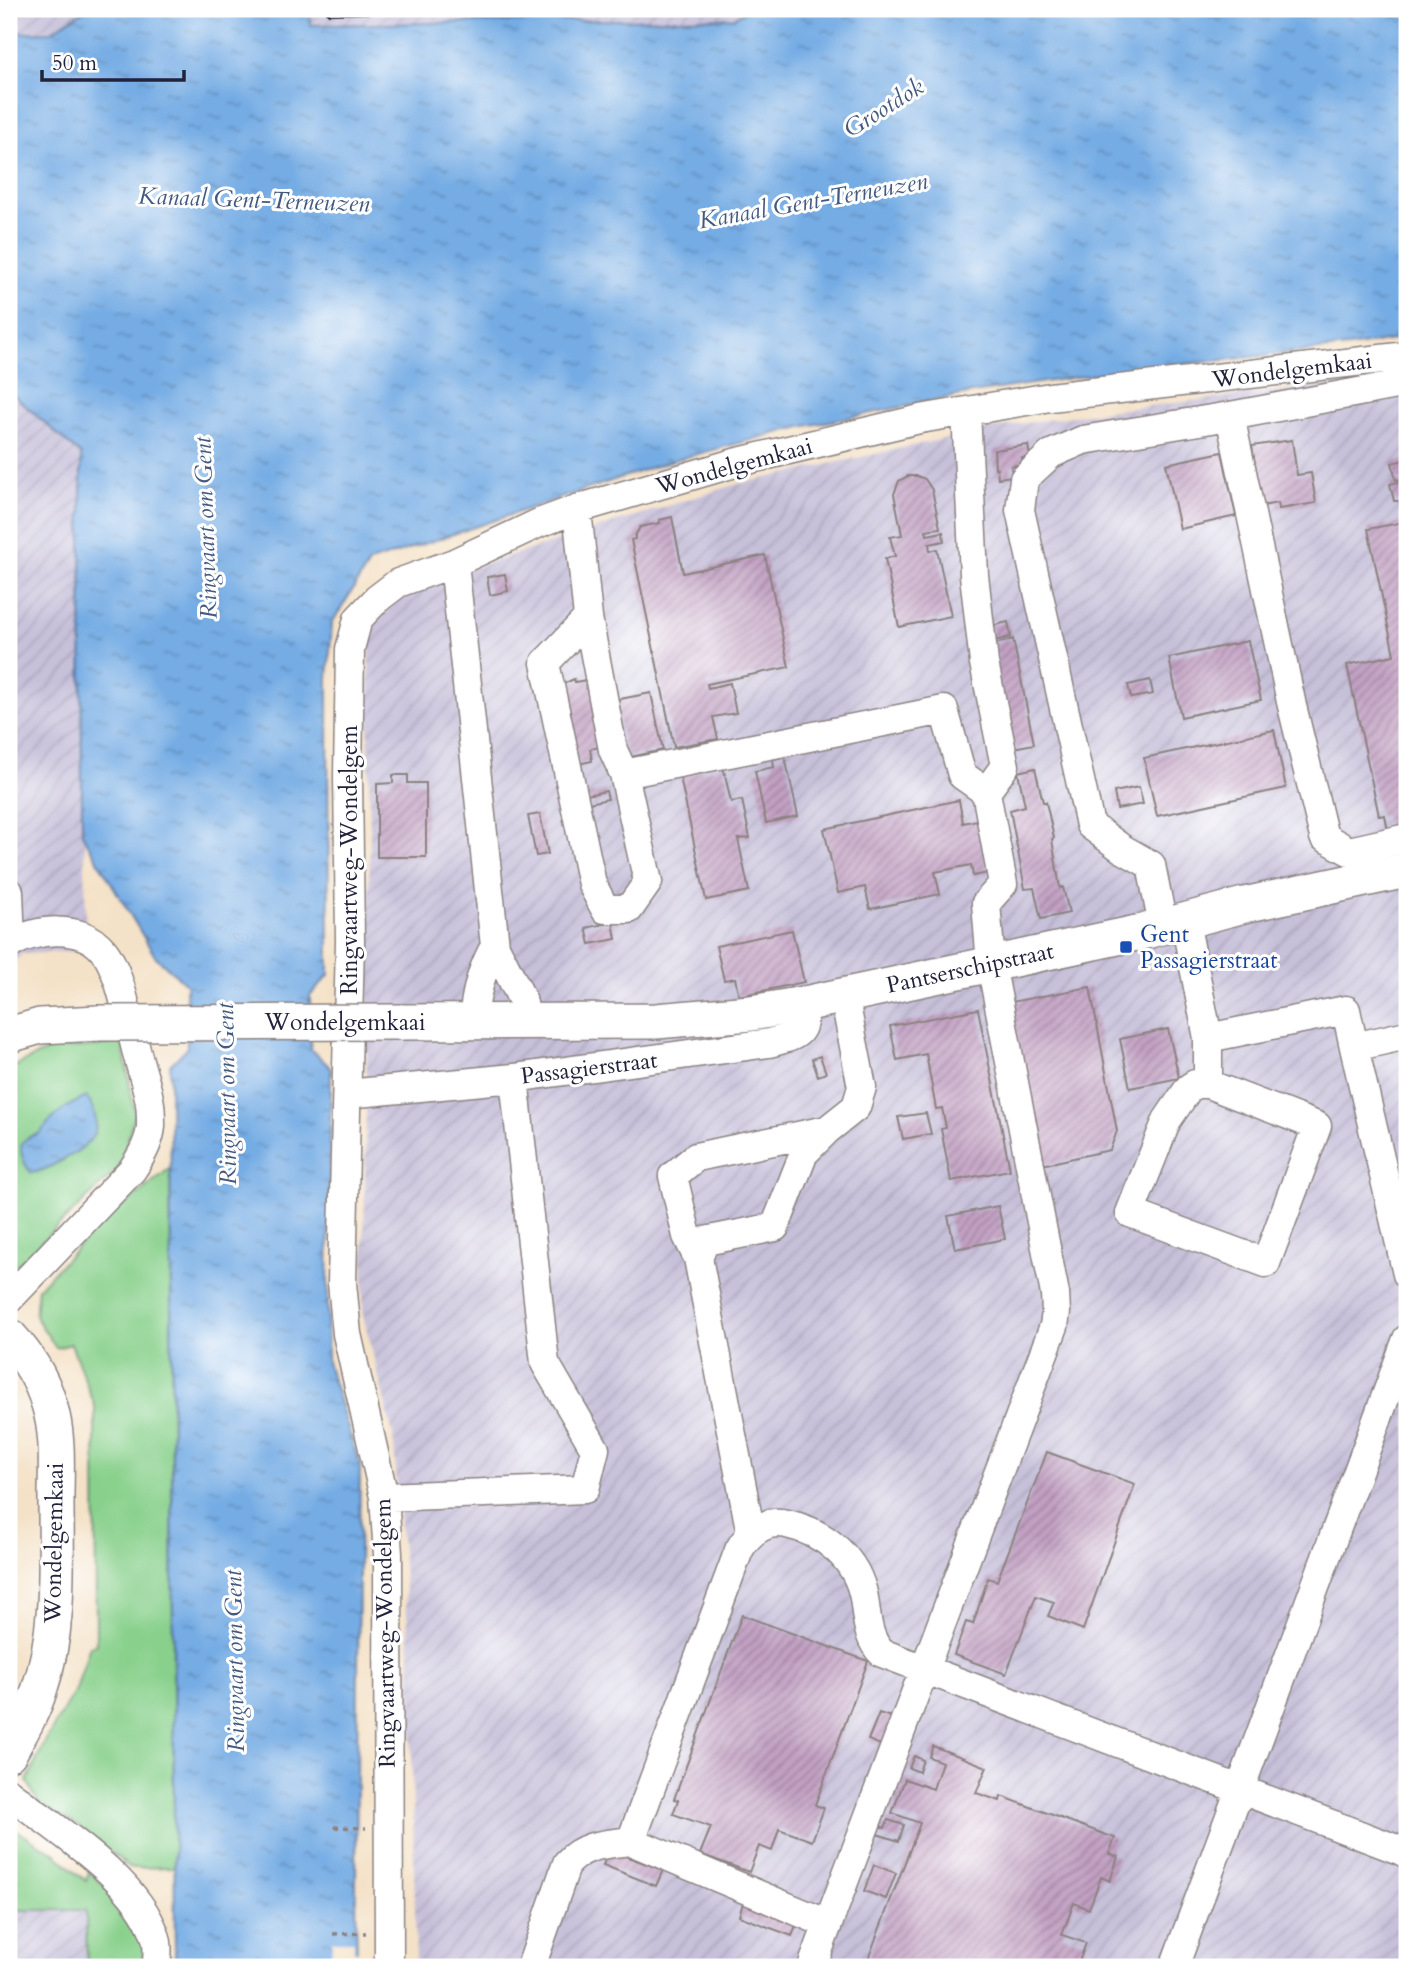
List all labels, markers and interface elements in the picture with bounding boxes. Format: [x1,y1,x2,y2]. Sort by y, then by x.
scale bar [42,38,184,82]
text: 50 m [52,49,97,78]
water label: Grootdok [838,70,930,146]
water label: Kanaal Gent-Terneuzen [696,165,930,237]
water label: Kanaal Gent-Terneuzen [138,179,371,221]
street label: Wondelgemkaai [1209,345,1374,395]
street label: Wondelgemkaai [651,430,816,502]
water label: Ringvaart om Gent [186,435,226,620]
street label: Ringvaartweg-Wondelgem [334,725,365,995]
place label: Gent Passagierstraat [1140,919,1278,976]
street label: Pantserschipstraat [883,935,1057,1001]
marker: Gent Passagierstraat [1118,939,1134,955]
water label: Ringvaart om Gent [209,1001,245,1185]
street label: Wondelgemkaai [264,1007,425,1038]
street label: Passagierstraat [519,1044,659,1092]
street label: Wondelgemkaai [37,1462,71,1625]
street label: Ringvaartweg-Wondelgem [367,1497,403,1768]
water label: Ringvaart om Gent [217,1568,253,1752]

